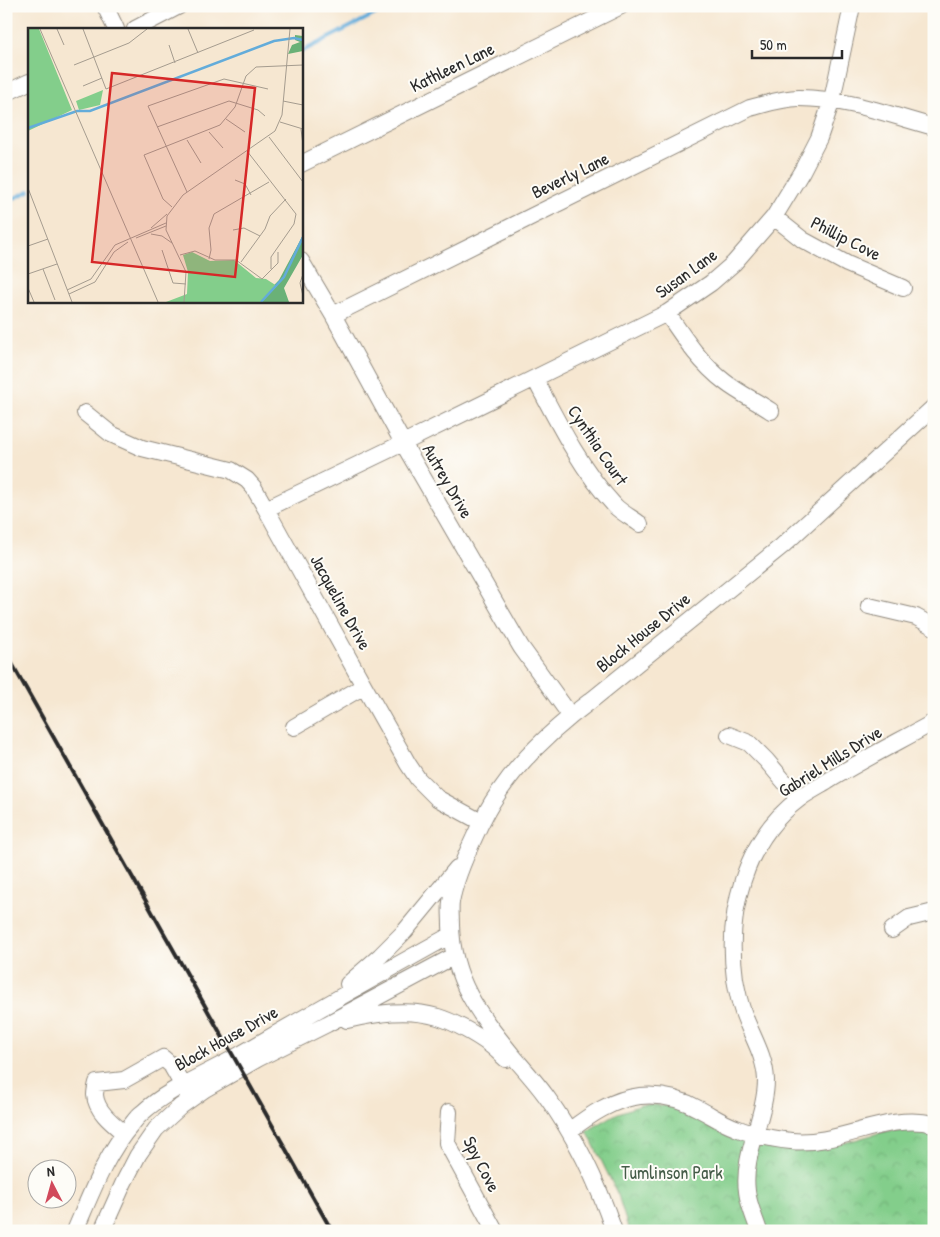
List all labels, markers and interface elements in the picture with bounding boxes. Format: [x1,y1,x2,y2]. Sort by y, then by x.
inset map [28,28,302,302]
scale bar [752,28,842,60]
text: 50 m [760,34,787,55]
street label: Kathleen Lane [406,36,498,98]
street label: Beverly Lane [527,146,613,204]
street label: Phillip Cove [807,210,885,266]
street label: Susan Lane [650,242,722,304]
street label: Cynthia Court [562,400,635,491]
street label: Autrey Drive [417,439,479,523]
street label: Jacqueline Drive [304,550,378,654]
street label: Block House Drive [591,586,695,678]
street label: Gabriel Mills Drive [774,719,886,803]
street label: Block House Drive [170,999,282,1077]
street label: Spy Cove [457,1132,507,1196]
north arrow [28,1160,78,1210]
park label: Tumlinson Park [621,1160,723,1185]
text: N [46,1161,56,1180]

